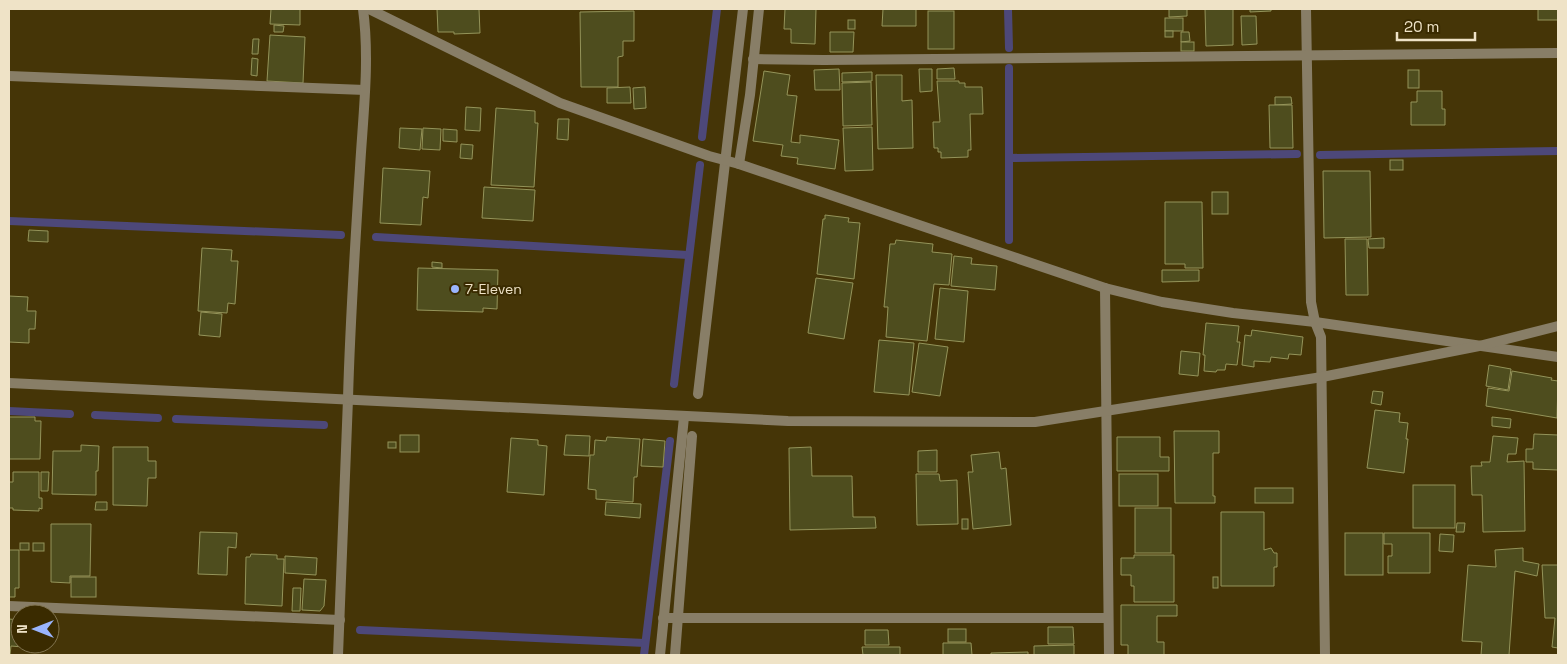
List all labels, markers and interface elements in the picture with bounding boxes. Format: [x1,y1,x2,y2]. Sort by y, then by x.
scale bar [1397,10,1474,42]
text: 20 m [1404,17,1439,36]
place label: 7-Eleven [465,280,522,298]
marker: 7-Eleven [449,283,461,295]
north arrow [10,604,60,654]
text: N [13,624,31,634]

